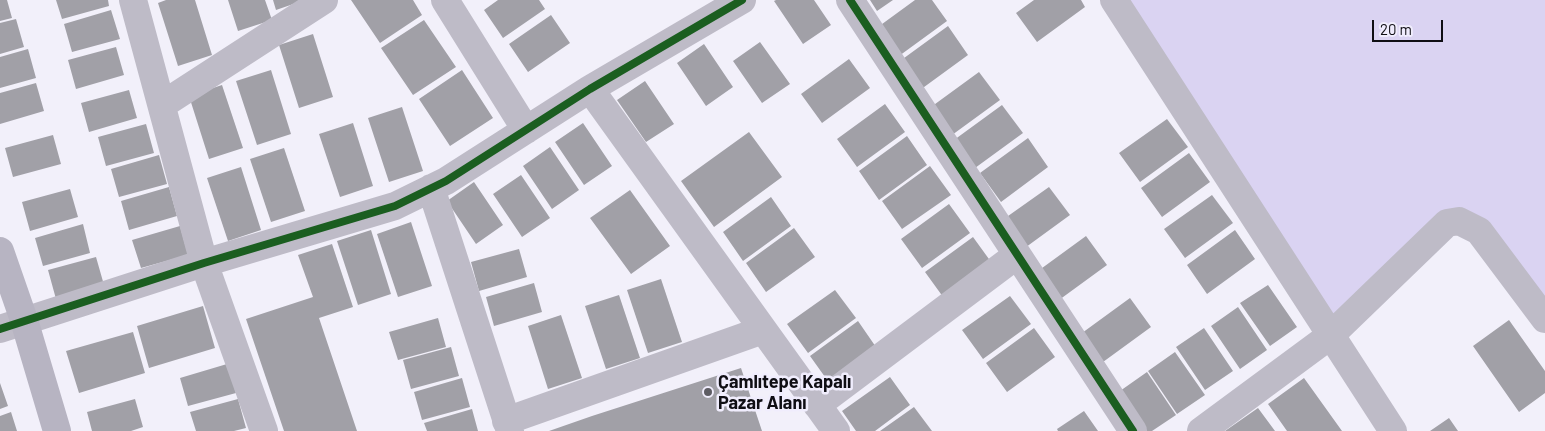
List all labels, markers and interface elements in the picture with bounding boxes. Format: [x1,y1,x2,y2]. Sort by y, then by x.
scale bar [1375,10,1446,42]
text: 20 m [1380,20,1412,38]
place label: Çamlıtepe Kapalı Pazar Alanı [718,371,851,414]
marker: Çamlıtepe Kapalı Pazar Alanı [702,386,714,398]

